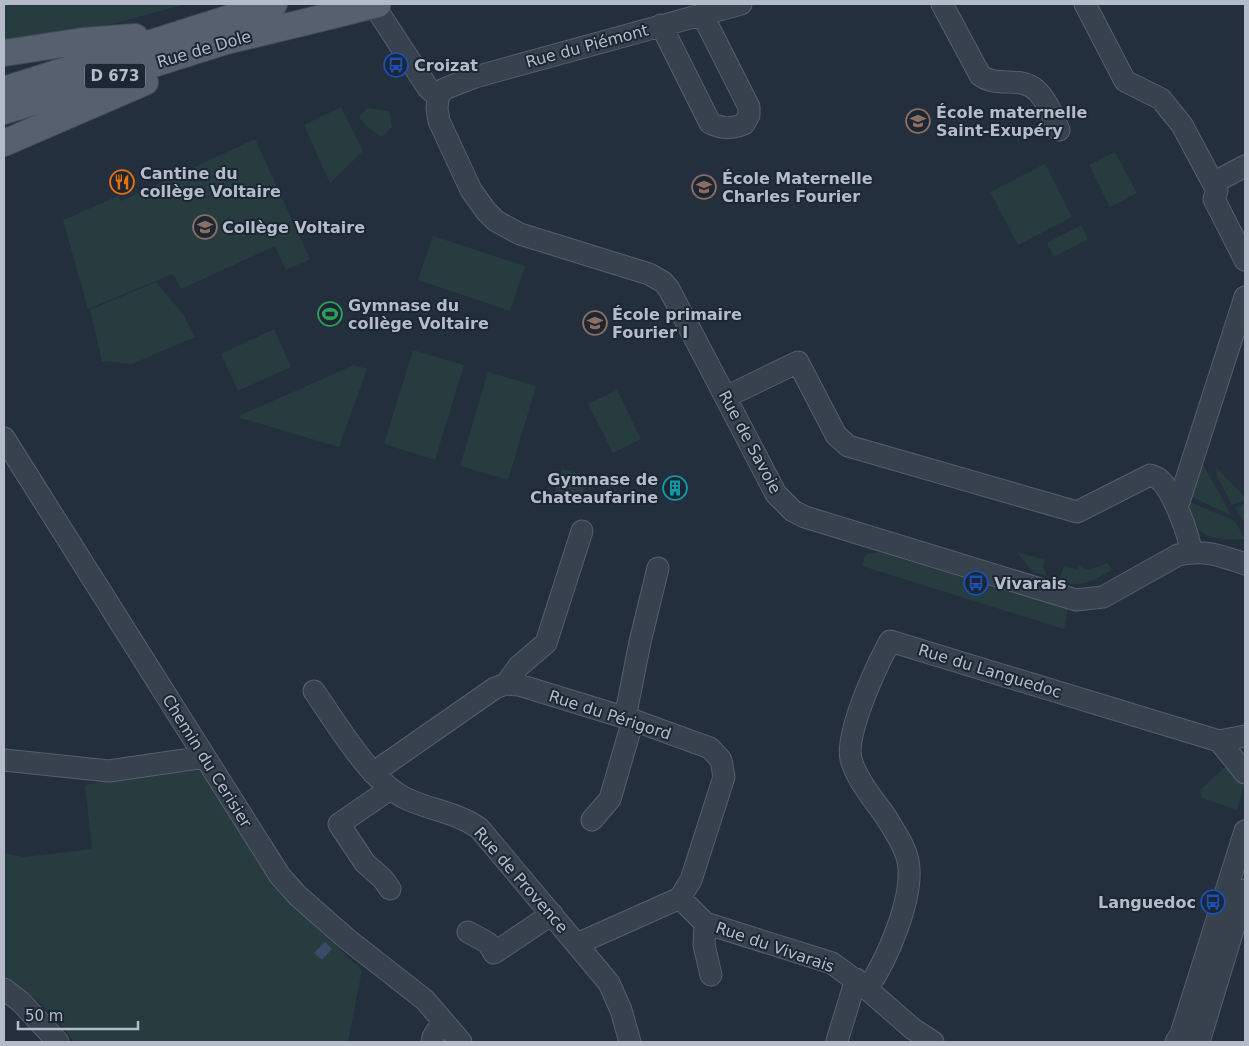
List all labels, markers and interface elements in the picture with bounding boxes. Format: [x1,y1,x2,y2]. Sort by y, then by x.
street label: Rue du Piémont [524,20,650,72]
street label: Rue de Dole [155,27,253,71]
bus stop icon: Croizat [383,52,409,78]
place label: Croizat [414,56,478,75]
road number: D 673 [85,64,145,88]
place label: École maternelle Saint-Exupéry [936,103,1087,140]
school or university icon: École maternelle Saint-Exupéry [905,108,931,134]
place label: Cantine du collège Voltaire [140,164,281,201]
restaurant icon: Cantine du collège Voltaire [109,169,135,195]
place label: École Maternelle Charles Fourier [722,169,873,206]
school or university icon: École Maternelle Charles Fourier [691,174,717,200]
school or university icon: Collège Voltaire [192,214,218,240]
place label: Collège Voltaire [222,218,365,237]
place label: Gymnase du collège Voltaire [348,296,489,333]
sports icon: Gymnase du collège Voltaire [317,301,343,327]
place label: École primaire Fourier I [612,305,742,342]
school or university icon: École primaire Fourier I [582,310,608,336]
street label: Rue de Savoie [715,387,785,497]
place label: Gymnase de Chateaufarine [530,470,658,507]
building icon: Gymnase de Chateaufarine [662,475,688,501]
bus stop icon: Vivarais [963,570,989,596]
place label: Vivarais [994,574,1067,593]
street label: Rue du Languedoc [916,640,1064,702]
street label: Rue du Périgord [547,686,673,744]
street label: Chemin du Cerisier [158,691,256,831]
street label: Rue de Provence [470,823,572,937]
bus stop icon: Languedoc [1200,889,1226,915]
place label: Languedoc [1098,893,1196,912]
street label: Rue du Vivarais [713,918,837,976]
scale bar [18,998,138,1030]
text: 50 m [25,1007,63,1025]

